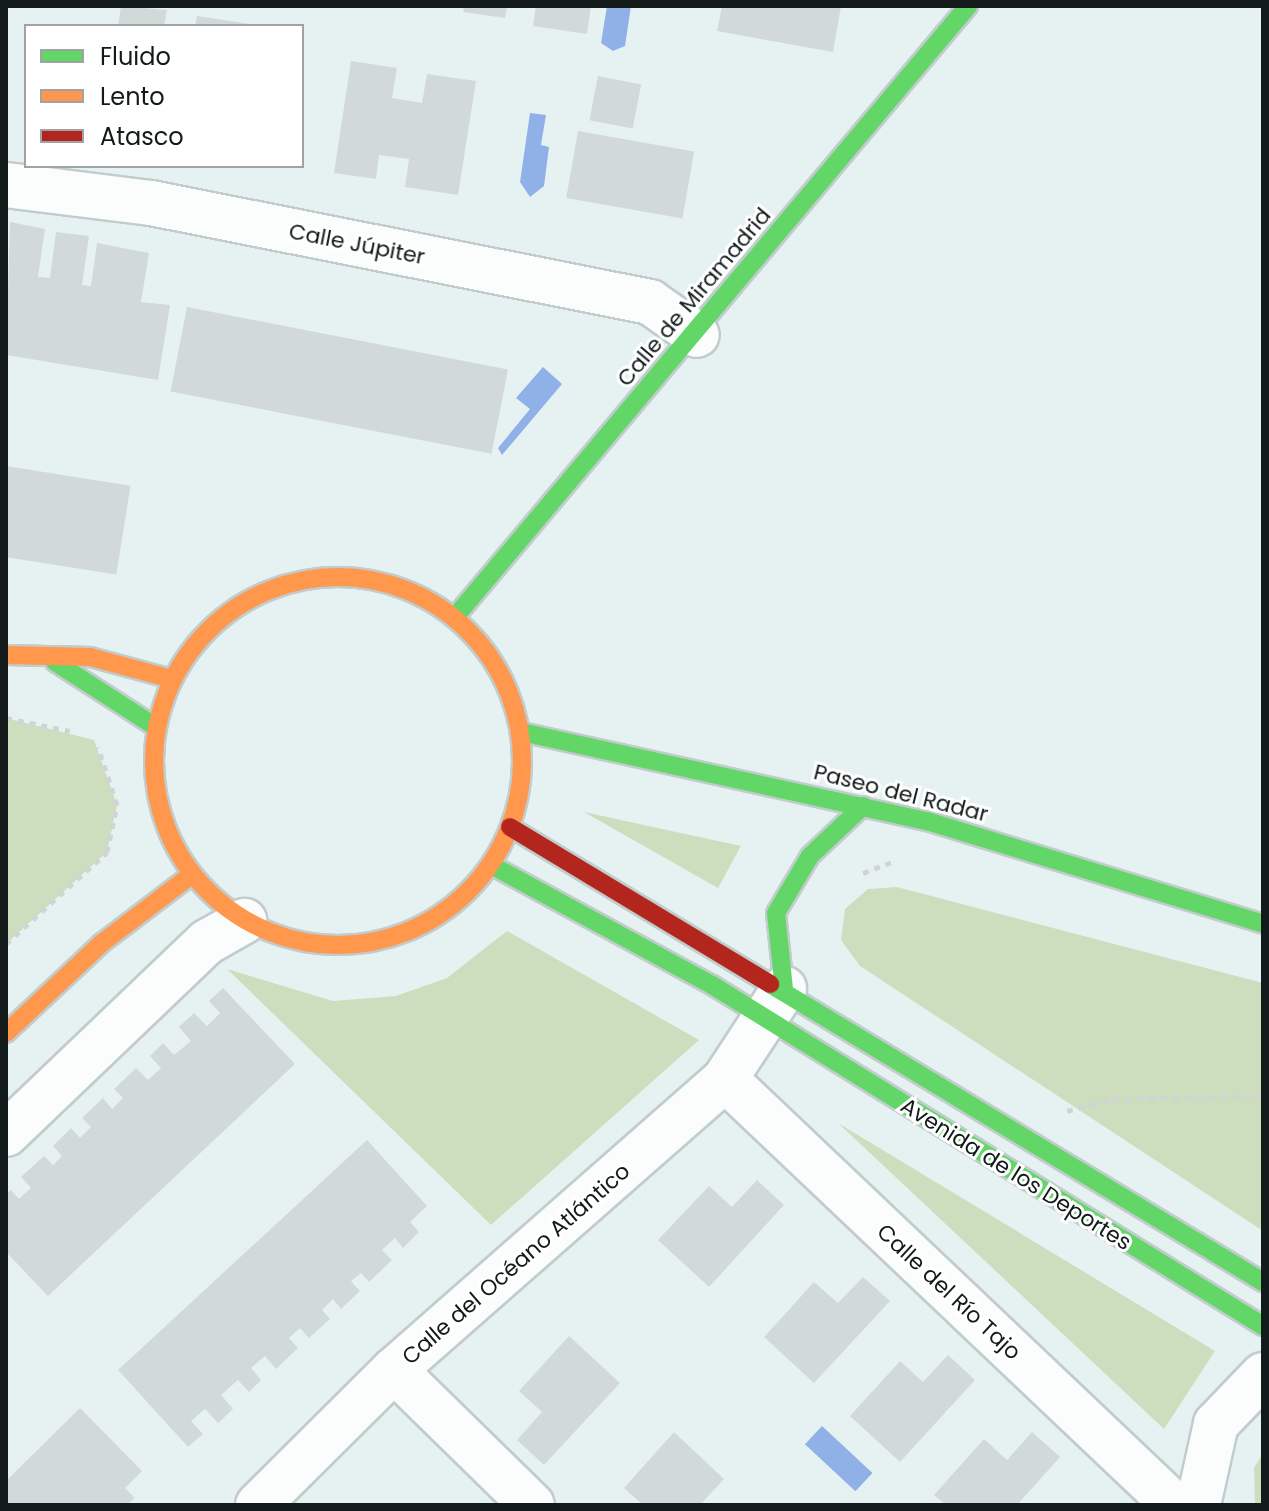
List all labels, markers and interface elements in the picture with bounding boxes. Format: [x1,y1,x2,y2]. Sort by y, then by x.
legend [24,24,304,168]
text: Fluido [100,40,171,73]
text: Lento [100,80,165,113]
text: Atasco [100,120,184,153]
street label: Calle de Miramadrid [612,202,776,392]
street label: Calle Júpiter [287,218,427,270]
street label: Paseo del Radar [811,759,991,827]
street label: Avenida de los Deportes [896,1092,1136,1256]
street label: Calle del Océano Atlántico [397,1158,635,1370]
street label: Calle del Río Tajo [872,1219,1026,1365]

